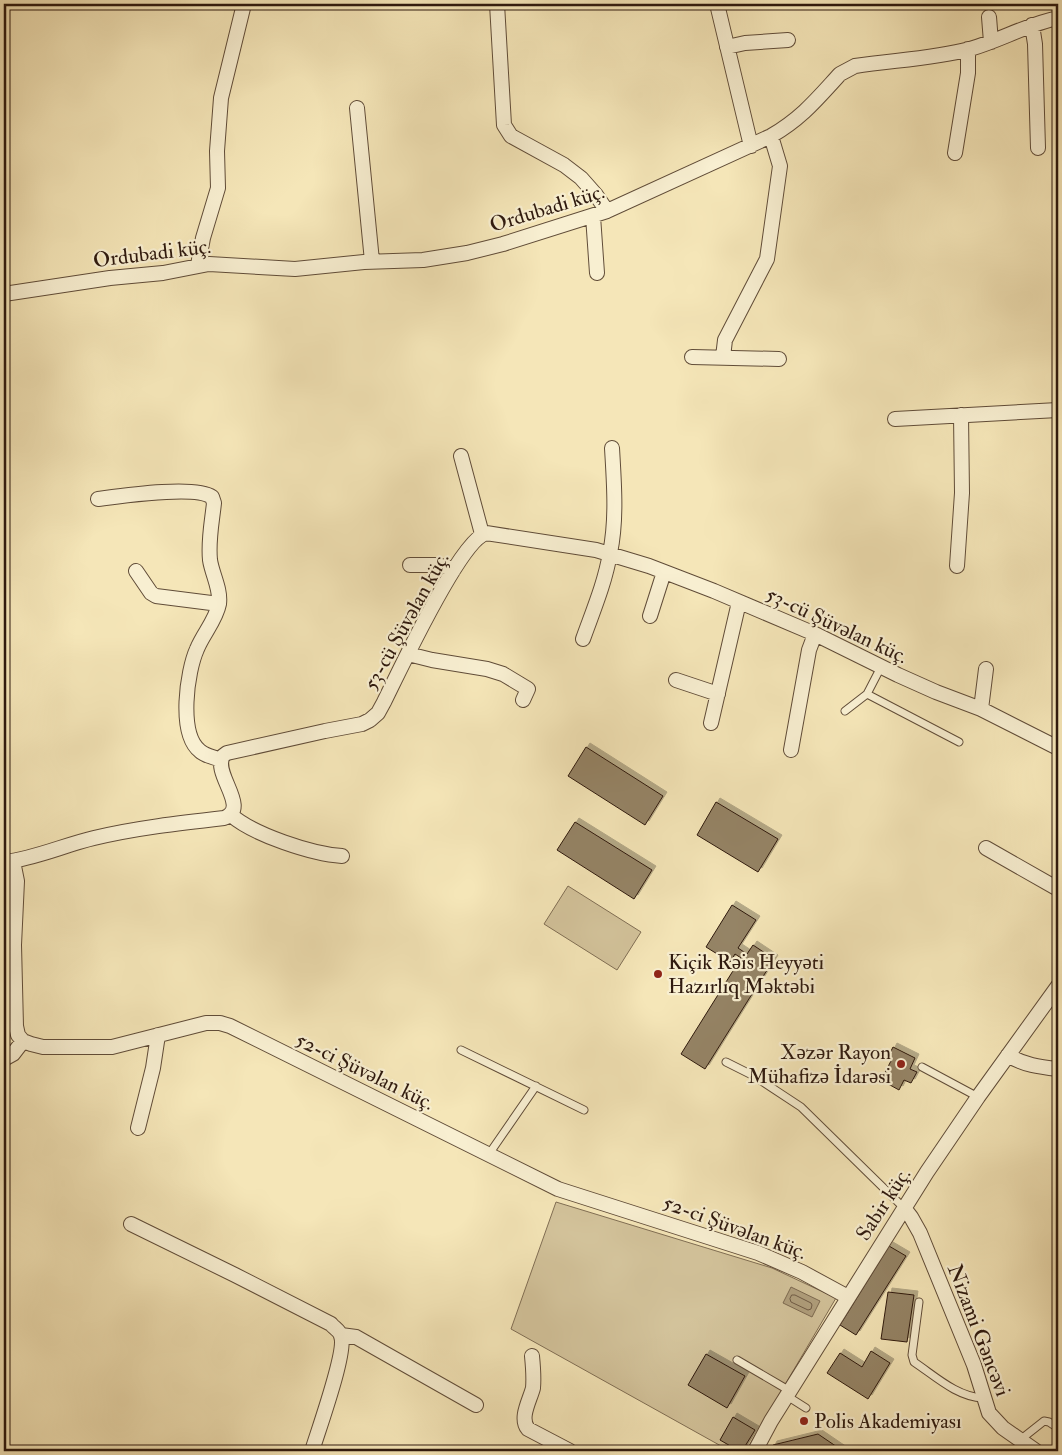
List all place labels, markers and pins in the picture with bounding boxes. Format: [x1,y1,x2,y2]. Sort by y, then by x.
place label: Kiçik Rəis Heyyəti Hazırlıq Məktəbi [668,949,825,1000]
marker: Kiçik Rəis Heyyəti Hazırlıq Məktəbi [652,968,664,980]
place label: Xəzər Rayon Mühafizə İdarəsi [748,1039,891,1090]
marker: Xəzər Rayon Mühafizə İdarəsi [895,1058,907,1070]
place label: Polis Akademiyası [814,1408,962,1435]
marker: Polis Akademiyası [798,1415,810,1427]

